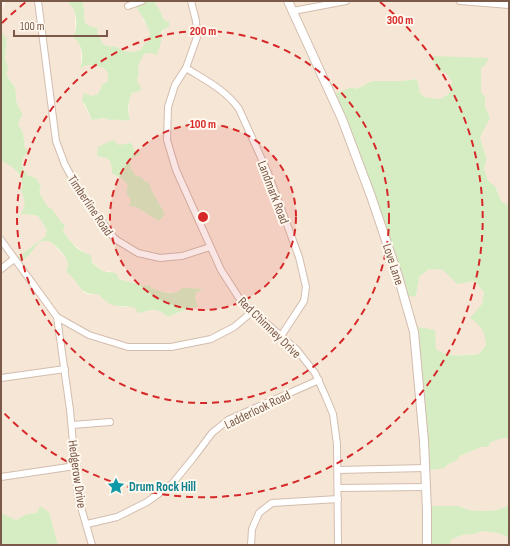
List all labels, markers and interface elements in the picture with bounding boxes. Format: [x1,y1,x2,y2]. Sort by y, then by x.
scale bar [14,12,107,38]
text: 300 m [387,13,413,28]
text: 100 m [20,19,45,34]
text: 200 m [190,24,216,39]
text: 100 m [190,117,216,132]
street label: Landmark Road [254,158,292,226]
street label: Timberline Road [64,172,116,239]
centre of rings [196,210,210,224]
street label: Love Lane [379,241,407,287]
street label: Red Chimney Drive [234,294,304,362]
street label: Ladderlook Road [222,387,293,433]
street label: Hedgerow Drive [64,439,90,509]
place icon: Drum Rock Hill [106,476,126,496]
place label: Drum Rock Hill [129,479,196,495]

